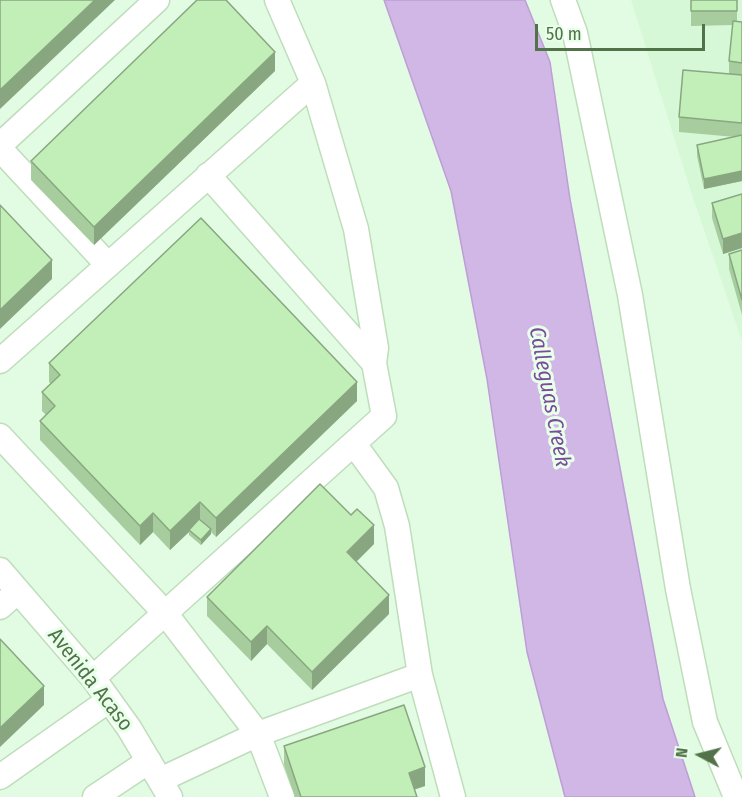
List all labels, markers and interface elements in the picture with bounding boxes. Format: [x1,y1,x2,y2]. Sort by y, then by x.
scale bar [538,12,708,50]
text: 50 m [546,23,582,45]
water label: Calleguas Creek [522,325,576,469]
street label: Avenida Acaso [42,624,138,736]
north arrow [670,725,730,785]
text: N [672,747,692,759]

